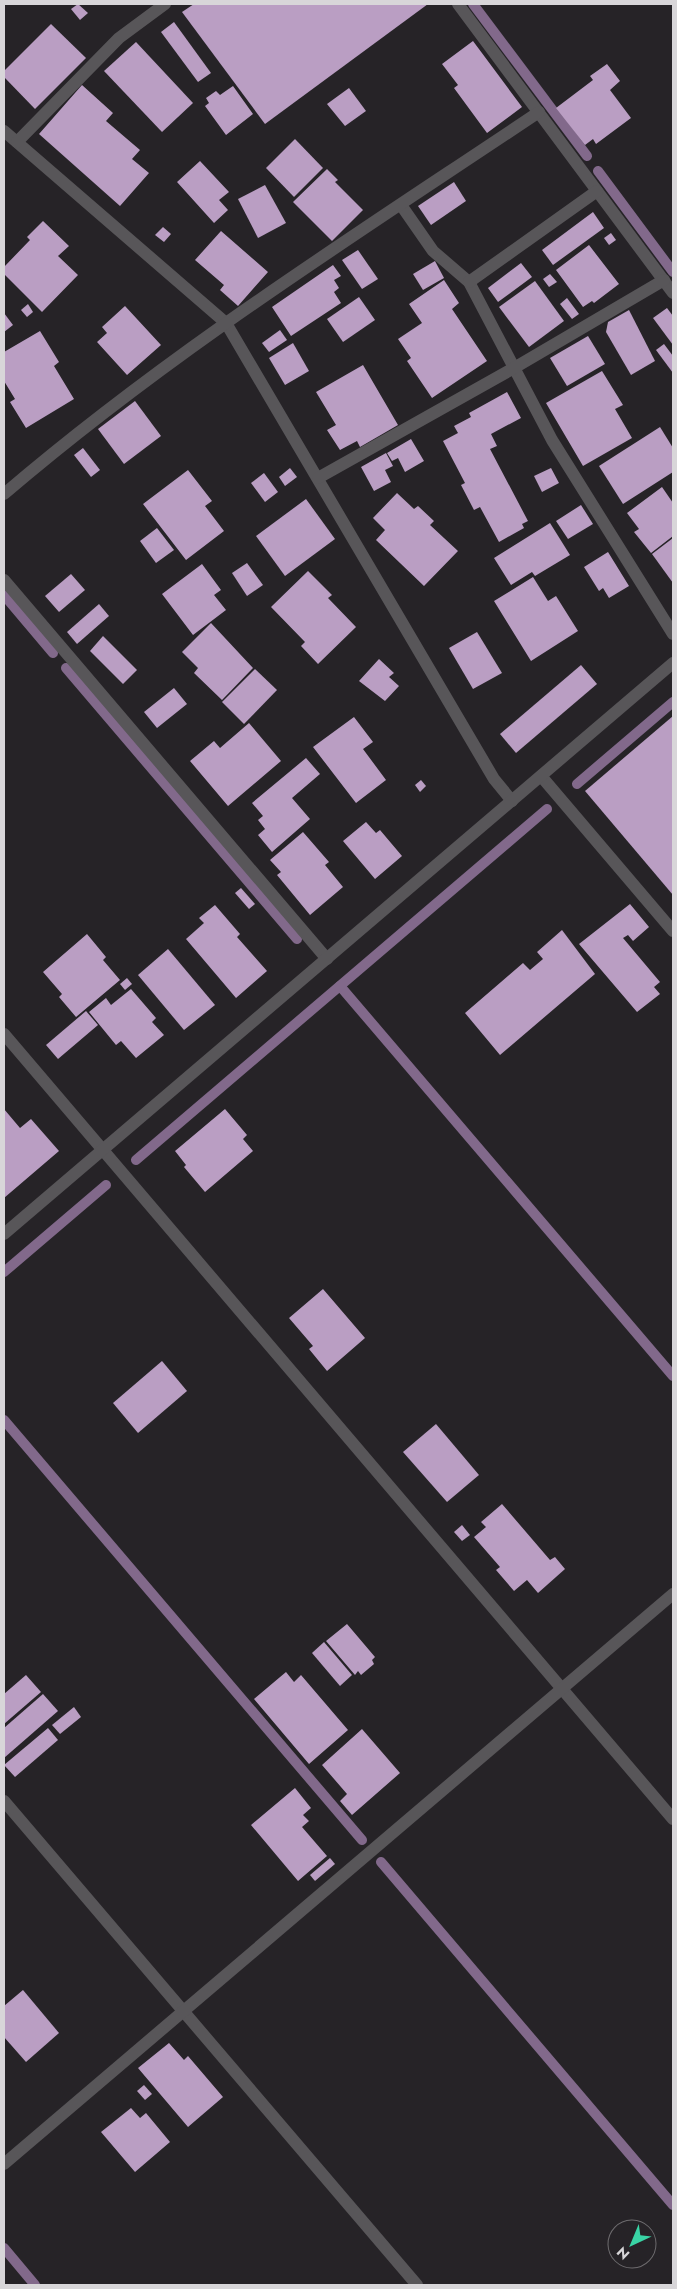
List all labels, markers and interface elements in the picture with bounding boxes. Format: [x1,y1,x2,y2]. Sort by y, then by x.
north arrow [607,2219,657,2269]
text: N [612,2242,634,2264]

